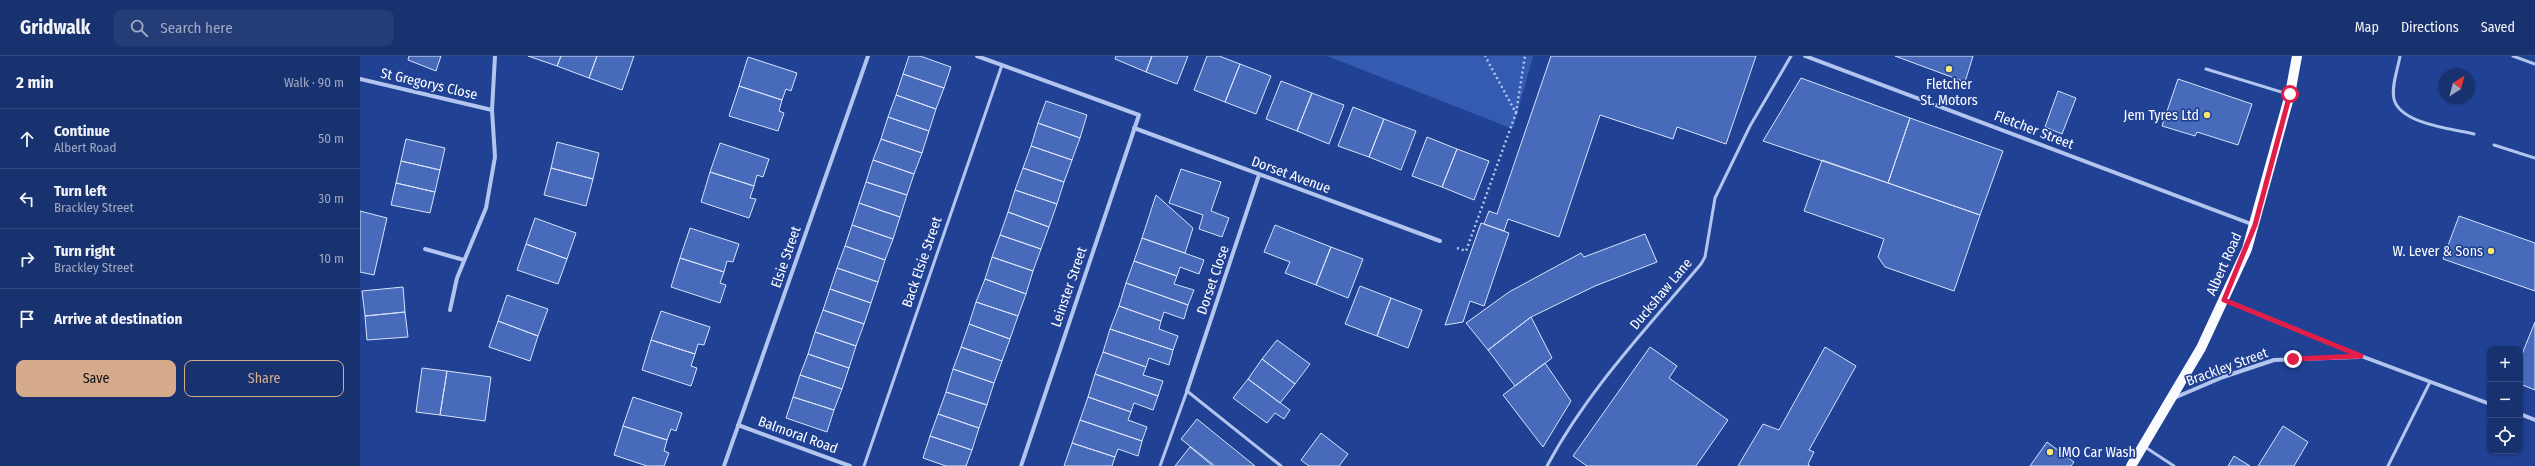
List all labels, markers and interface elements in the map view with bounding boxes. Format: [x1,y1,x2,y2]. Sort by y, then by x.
search box [114,10,394,46]
text: Gridwalk [20,16,90,39]
icon: search [128,17,150,39]
text: Search here [160,19,233,37]
text: Map [2355,19,2379,36]
text: Directions [2401,19,2459,36]
text: Saved [2481,19,2515,36]
marker: Fletcher St. Motors [1944,64,1954,74]
street label: St Gregorys Close [379,65,479,103]
north arrow [2439,68,2475,104]
text: 2 min [16,72,54,93]
text: Walk · 90 m [284,75,344,90]
place label: Fletcher St. Motors [1920,76,1978,109]
route start [2281,85,2299,103]
street label: Fletcher Street [1992,107,2077,153]
place label: Jem Tyres Ltd [2124,107,2199,124]
marker: Jem Tyres Ltd [2202,110,2212,120]
text: Continue [54,122,110,140]
icon: ahead [16,128,38,150]
text: 50 m [318,131,344,146]
text: Albert Road [54,140,116,155]
street label: Dorset Avenue [1249,153,1333,197]
text: Turn left [54,182,107,200]
icon: left [16,188,38,210]
text: 30 m [318,191,344,206]
text: Brackley Street [54,200,134,215]
street label: Back Elsie Street [899,214,946,310]
street label: Elsie Street [767,223,805,290]
street label: Albert Road [2203,230,2245,298]
text: Turn right [54,242,115,260]
street label: Dorset Close [1193,243,1233,317]
place label: W. Lever & Sons [2392,243,2483,260]
street label: Leinster Street [1047,244,1091,329]
marker: W. Lever & Sons [2486,246,2496,256]
icon: right [16,248,38,270]
text: 10 m [319,251,344,266]
street label: Duckshaw Lane [1626,255,1696,333]
text: Brackley Street [54,260,134,275]
icon: arrive [16,308,38,330]
text: Arrive at destination [54,310,182,328]
street label: Brackley Street [2184,344,2271,390]
map controls [2487,346,2523,454]
button: + [2487,346,2523,382]
route end [2284,350,2302,368]
button: Save [16,360,176,397]
button: Share [184,360,344,397]
button: − [2487,382,2523,418]
street label: Balmoral Road [756,413,840,457]
button: locate [2487,418,2523,454]
place label: IMO Car Wash [2058,444,2136,461]
marker: IMO Car Wash [2045,447,2055,457]

